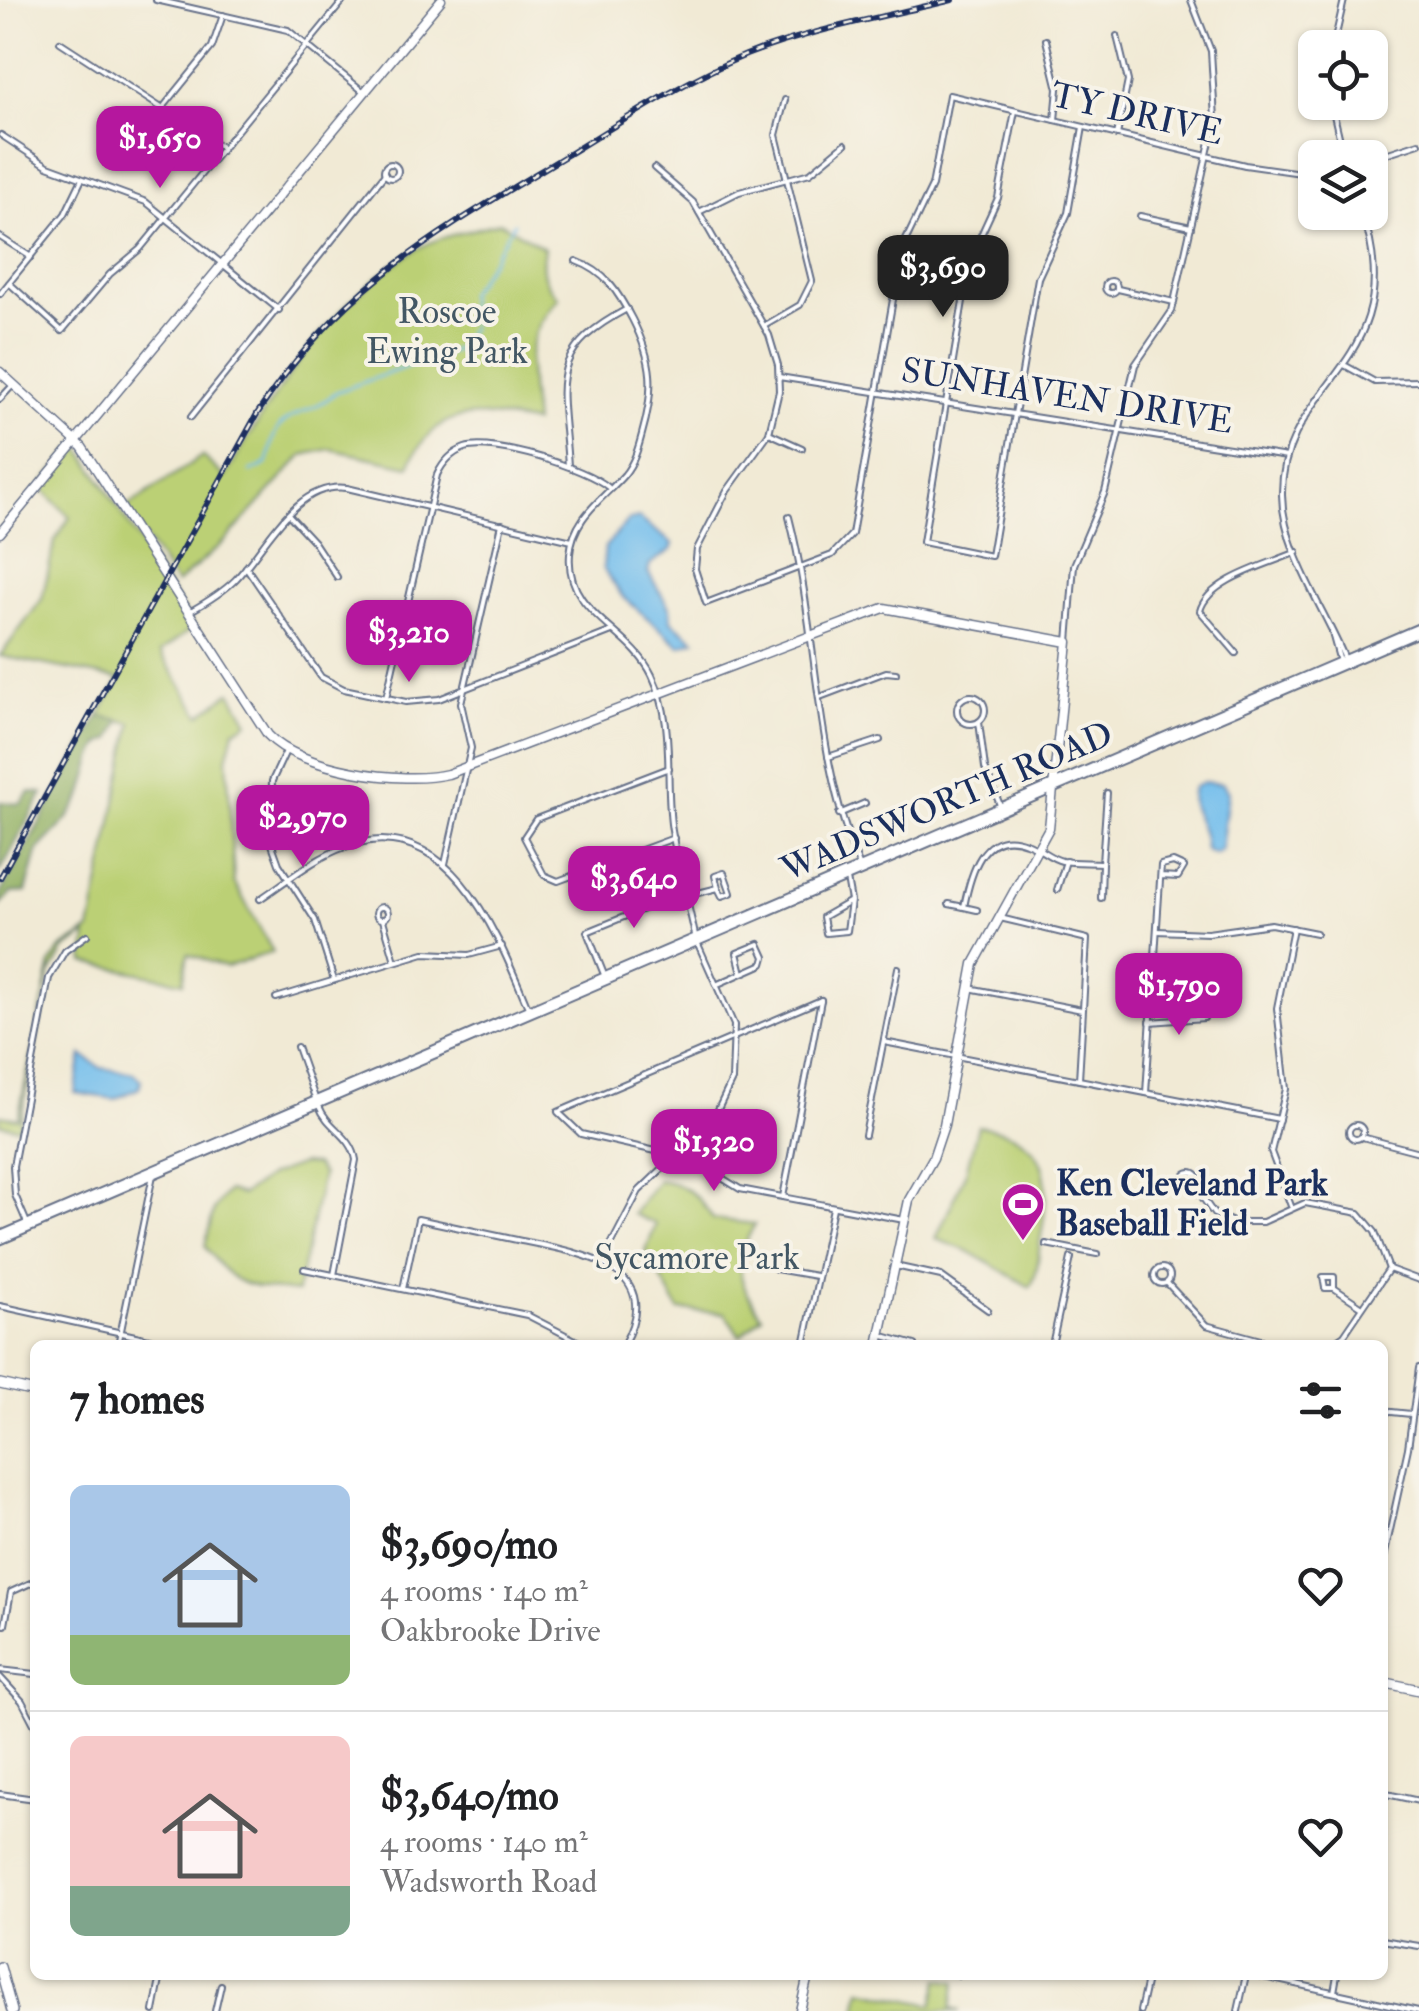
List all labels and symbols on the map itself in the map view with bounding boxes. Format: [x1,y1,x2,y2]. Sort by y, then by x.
street label: TY DRIVE [1047,73,1227,155]
pin: $1,650 [79,106,241,191]
pin: $3,690 [862,235,1024,320]
park label: Roscoe Ewing Park [366,290,528,374]
street label: SUNHAVEN DRIVE [898,348,1236,444]
pin: $3,210 [328,600,490,685]
street label: WADSWORTH ROAD [773,712,1120,892]
pin: $2,970 [222,785,384,870]
pin: $3,640 [553,846,715,931]
pin: $1,790 [1098,953,1260,1038]
pin: $1,320 [633,1109,795,1194]
place label: Ken Cleveland Park Baseball Field [1056,1162,1328,1246]
sports icon: Ken Cleveland Park Baseball Field [1000,1181,1046,1242]
park label: Sycamore Park [594,1236,800,1280]

